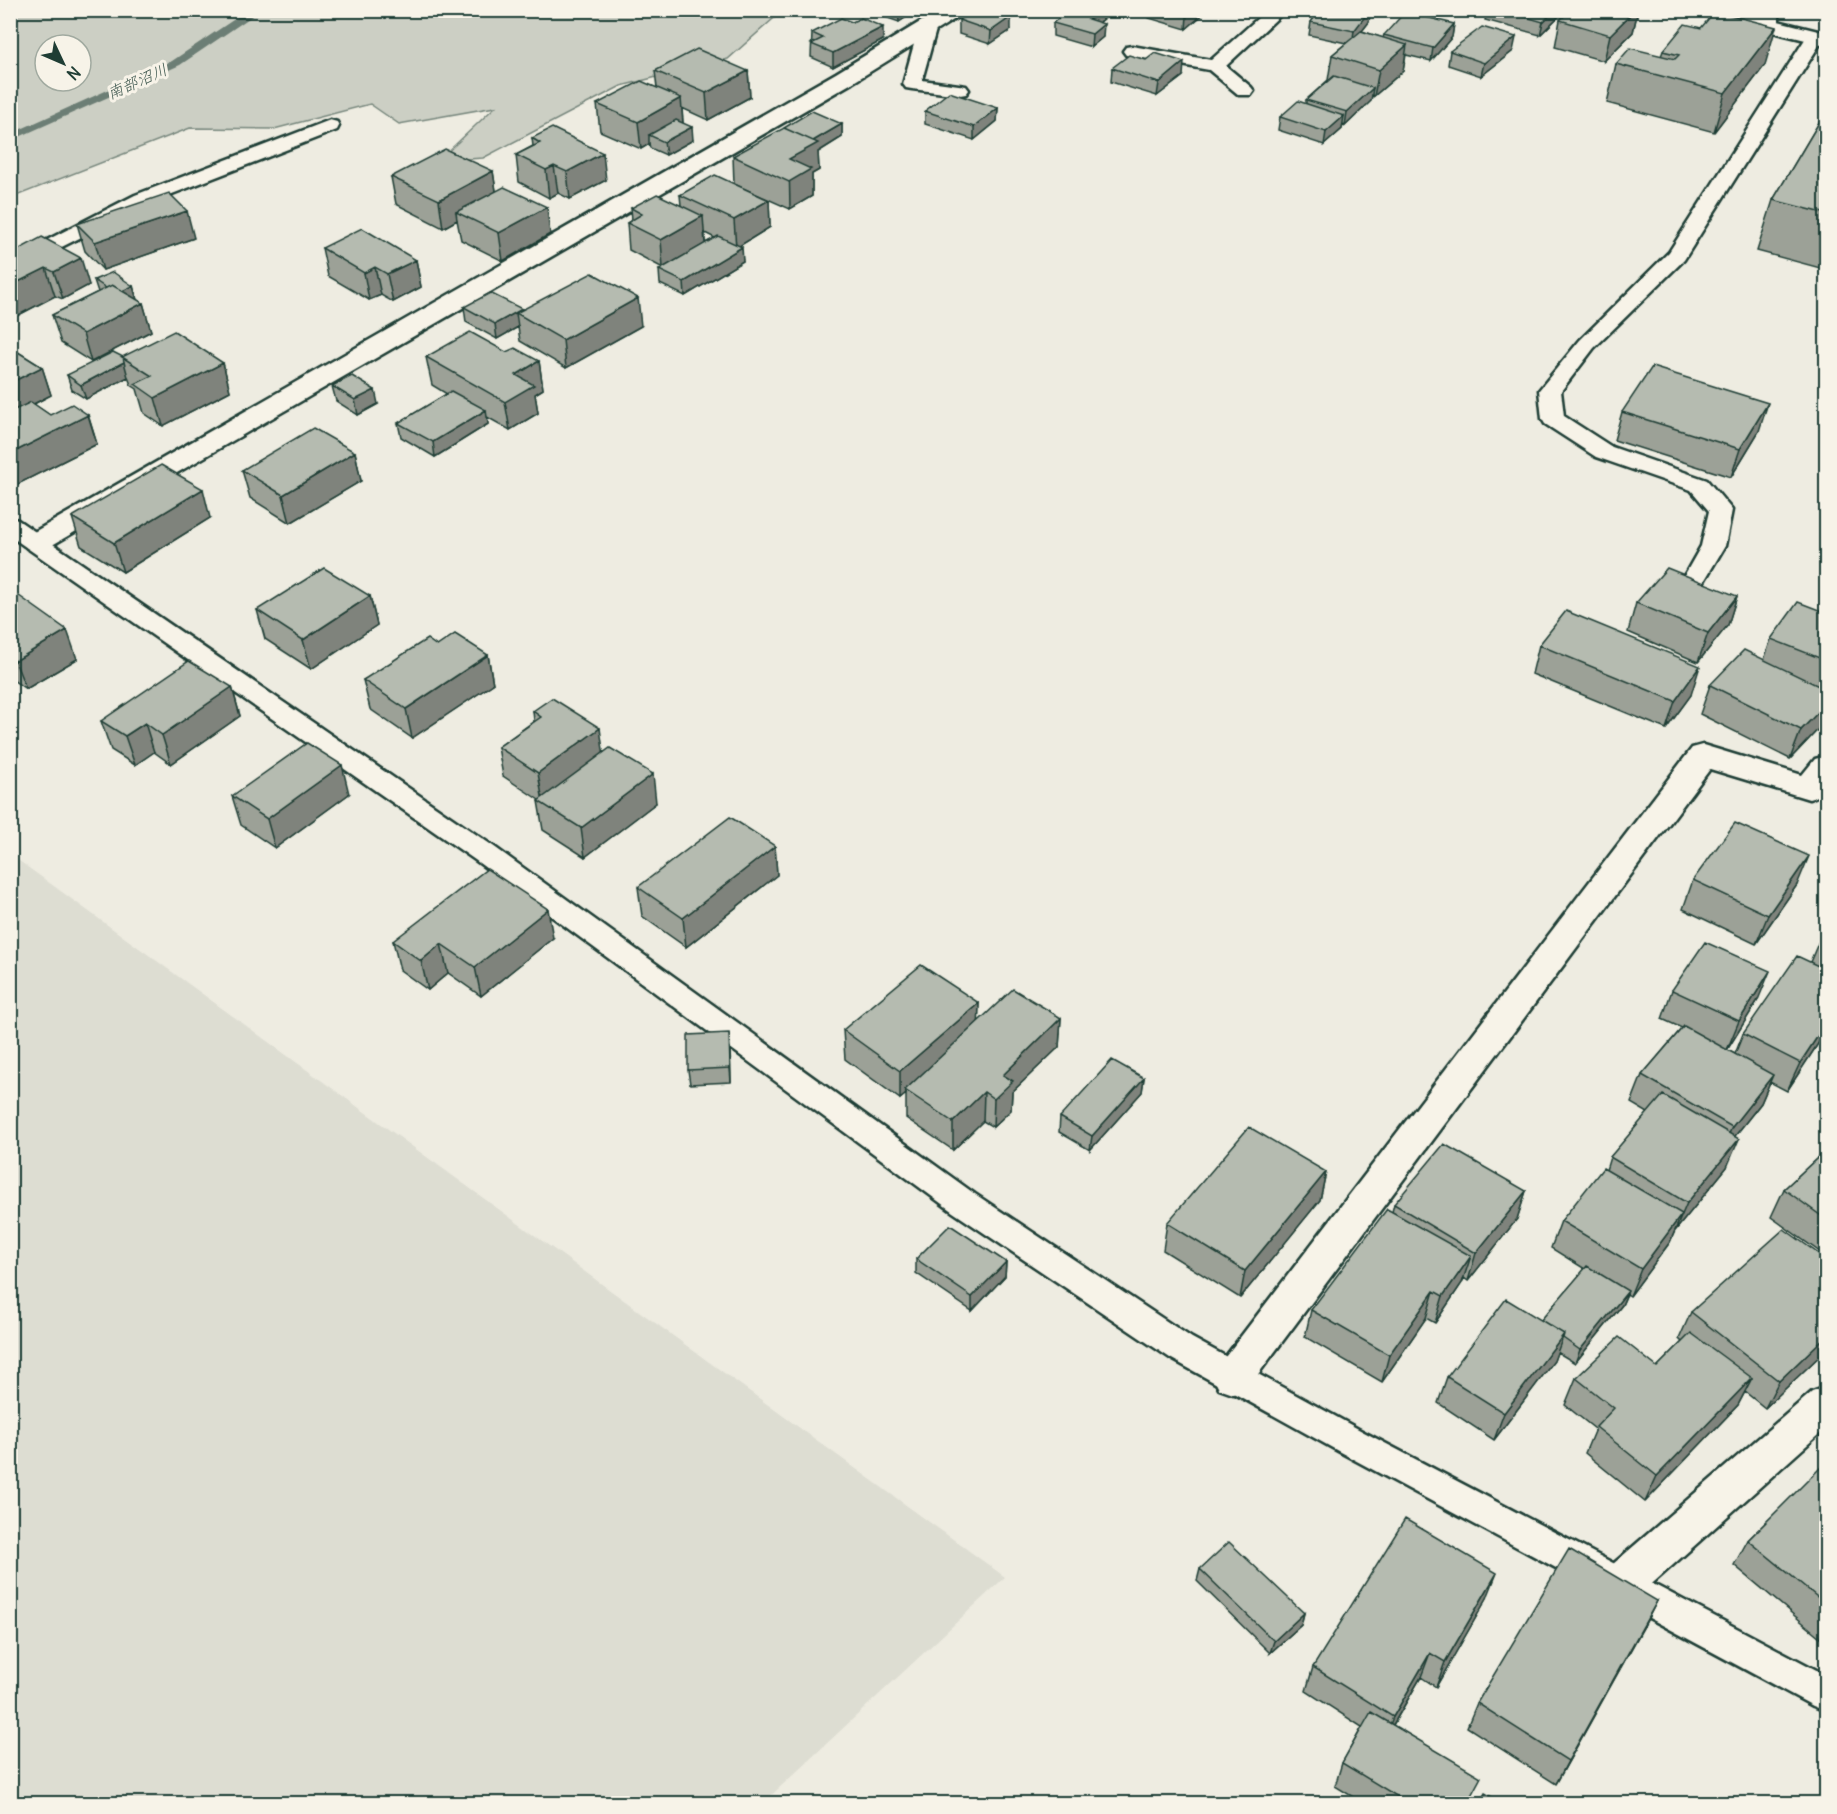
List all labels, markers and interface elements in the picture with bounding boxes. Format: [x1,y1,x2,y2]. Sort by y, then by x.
north arrow [33,33,93,93]
water label: 南部沼川 [104,59,170,103]
text: N [63,62,85,84]

